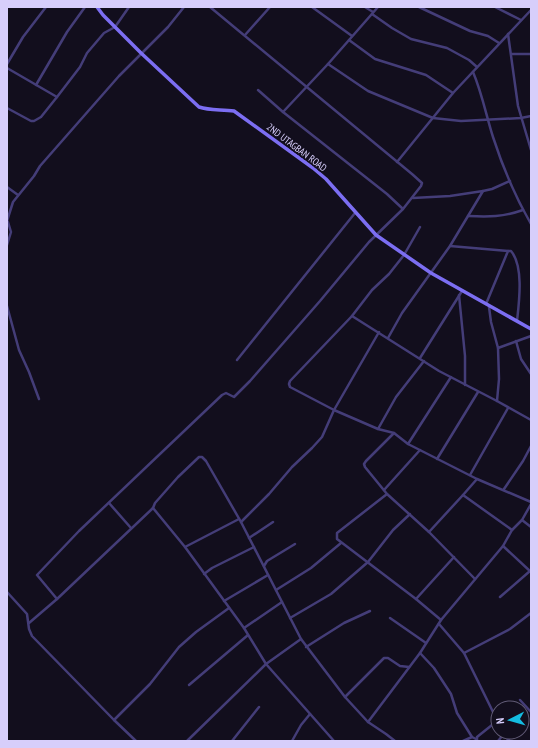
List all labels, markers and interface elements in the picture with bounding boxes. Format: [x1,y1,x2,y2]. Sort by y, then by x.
street label: 2ND UTAGBAN ROAD [264,120,330,174]
north arrow [490,700,530,740]
text: N [493,717,507,725]

